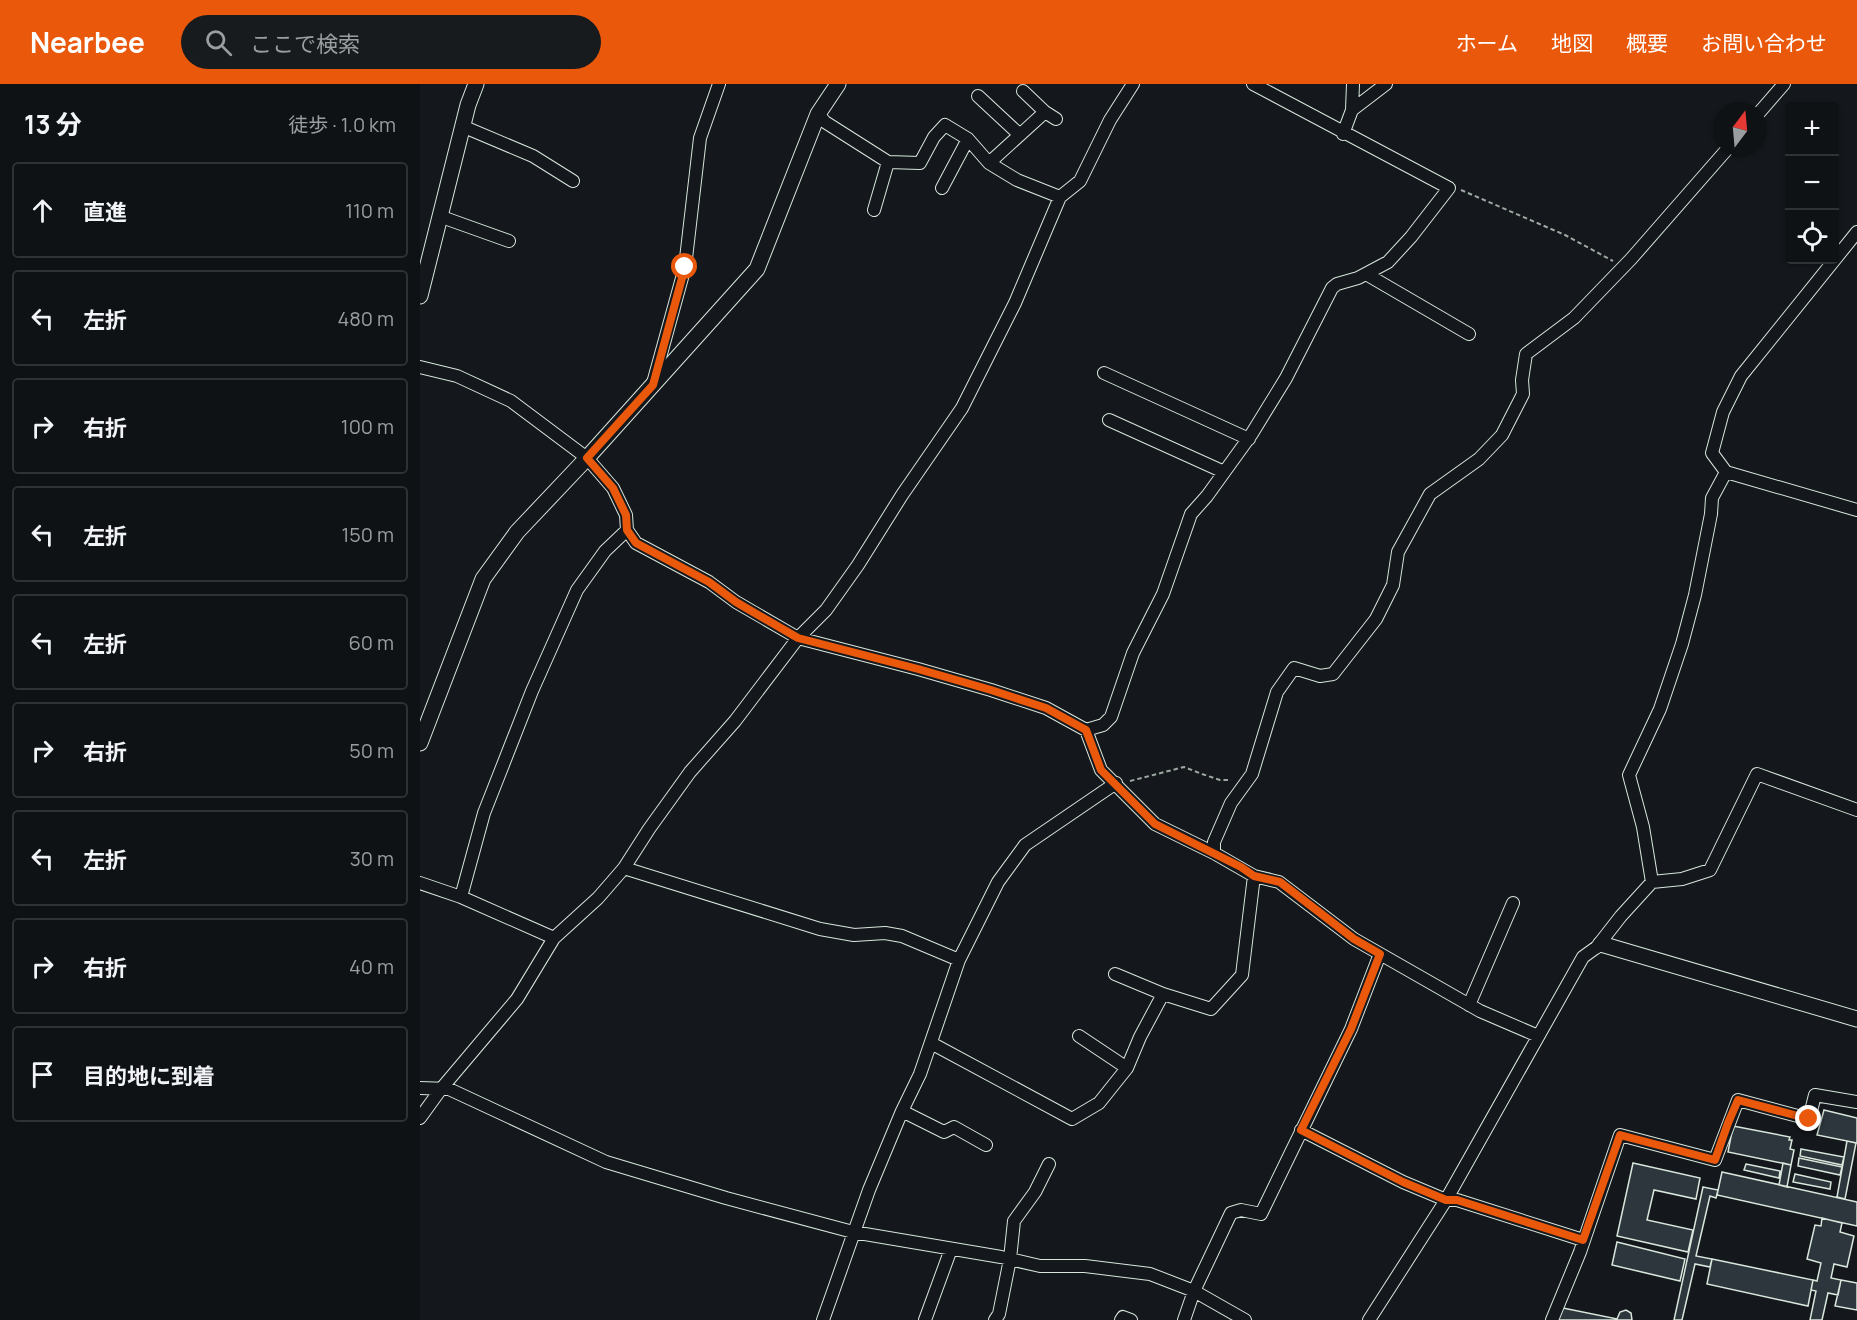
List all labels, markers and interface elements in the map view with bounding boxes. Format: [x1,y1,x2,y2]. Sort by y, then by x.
search box [181,15,601,69]
text: Nearbee [30,23,145,61]
icon: search [202,26,235,59]
text: ここで検索 [250,29,360,59]
text: ホーム [1456,29,1518,57]
text: 地図 [1551,29,1593,57]
text: 概要 [1626,29,1668,57]
text: お問い合わせ [1701,29,1827,57]
north arrow [1713,102,1767,156]
map controls [1785,102,1839,264]
button: + [1785,102,1839,156]
text: 13 分 [24,106,82,142]
text: 徒歩 · 1.0 km [288,111,396,138]
button: − [1785,156,1839,210]
icon: ahead [26,194,59,227]
text: 直進 [83,197,127,227]
text: 110 m [345,197,394,224]
button: locate [1785,210,1839,264]
route start [671,253,697,279]
icon: left [26,302,59,335]
text: 左折 [83,305,127,335]
text: 480 m [337,305,394,332]
icon: right [26,410,59,443]
text: 右折 [83,413,127,443]
text: 100 m [341,413,394,440]
icon: left [26,518,59,551]
text: 左折 [83,521,127,551]
text: 150 m [341,521,394,548]
icon: left [26,626,59,659]
text: 左折 [83,629,127,659]
text: 60 m [348,629,394,656]
icon: right [26,734,59,767]
text: 右折 [83,737,127,767]
text: 50 m [349,737,394,764]
icon: left [26,842,59,875]
text: 左折 [83,845,127,875]
text: 30 m [350,845,394,872]
icon: right [26,950,59,983]
text: 右折 [83,953,127,983]
text: 40 m [349,953,394,980]
icon: arrive [26,1058,59,1091]
text: 目的地に到着 [83,1061,215,1091]
route end [1795,1105,1821,1131]

